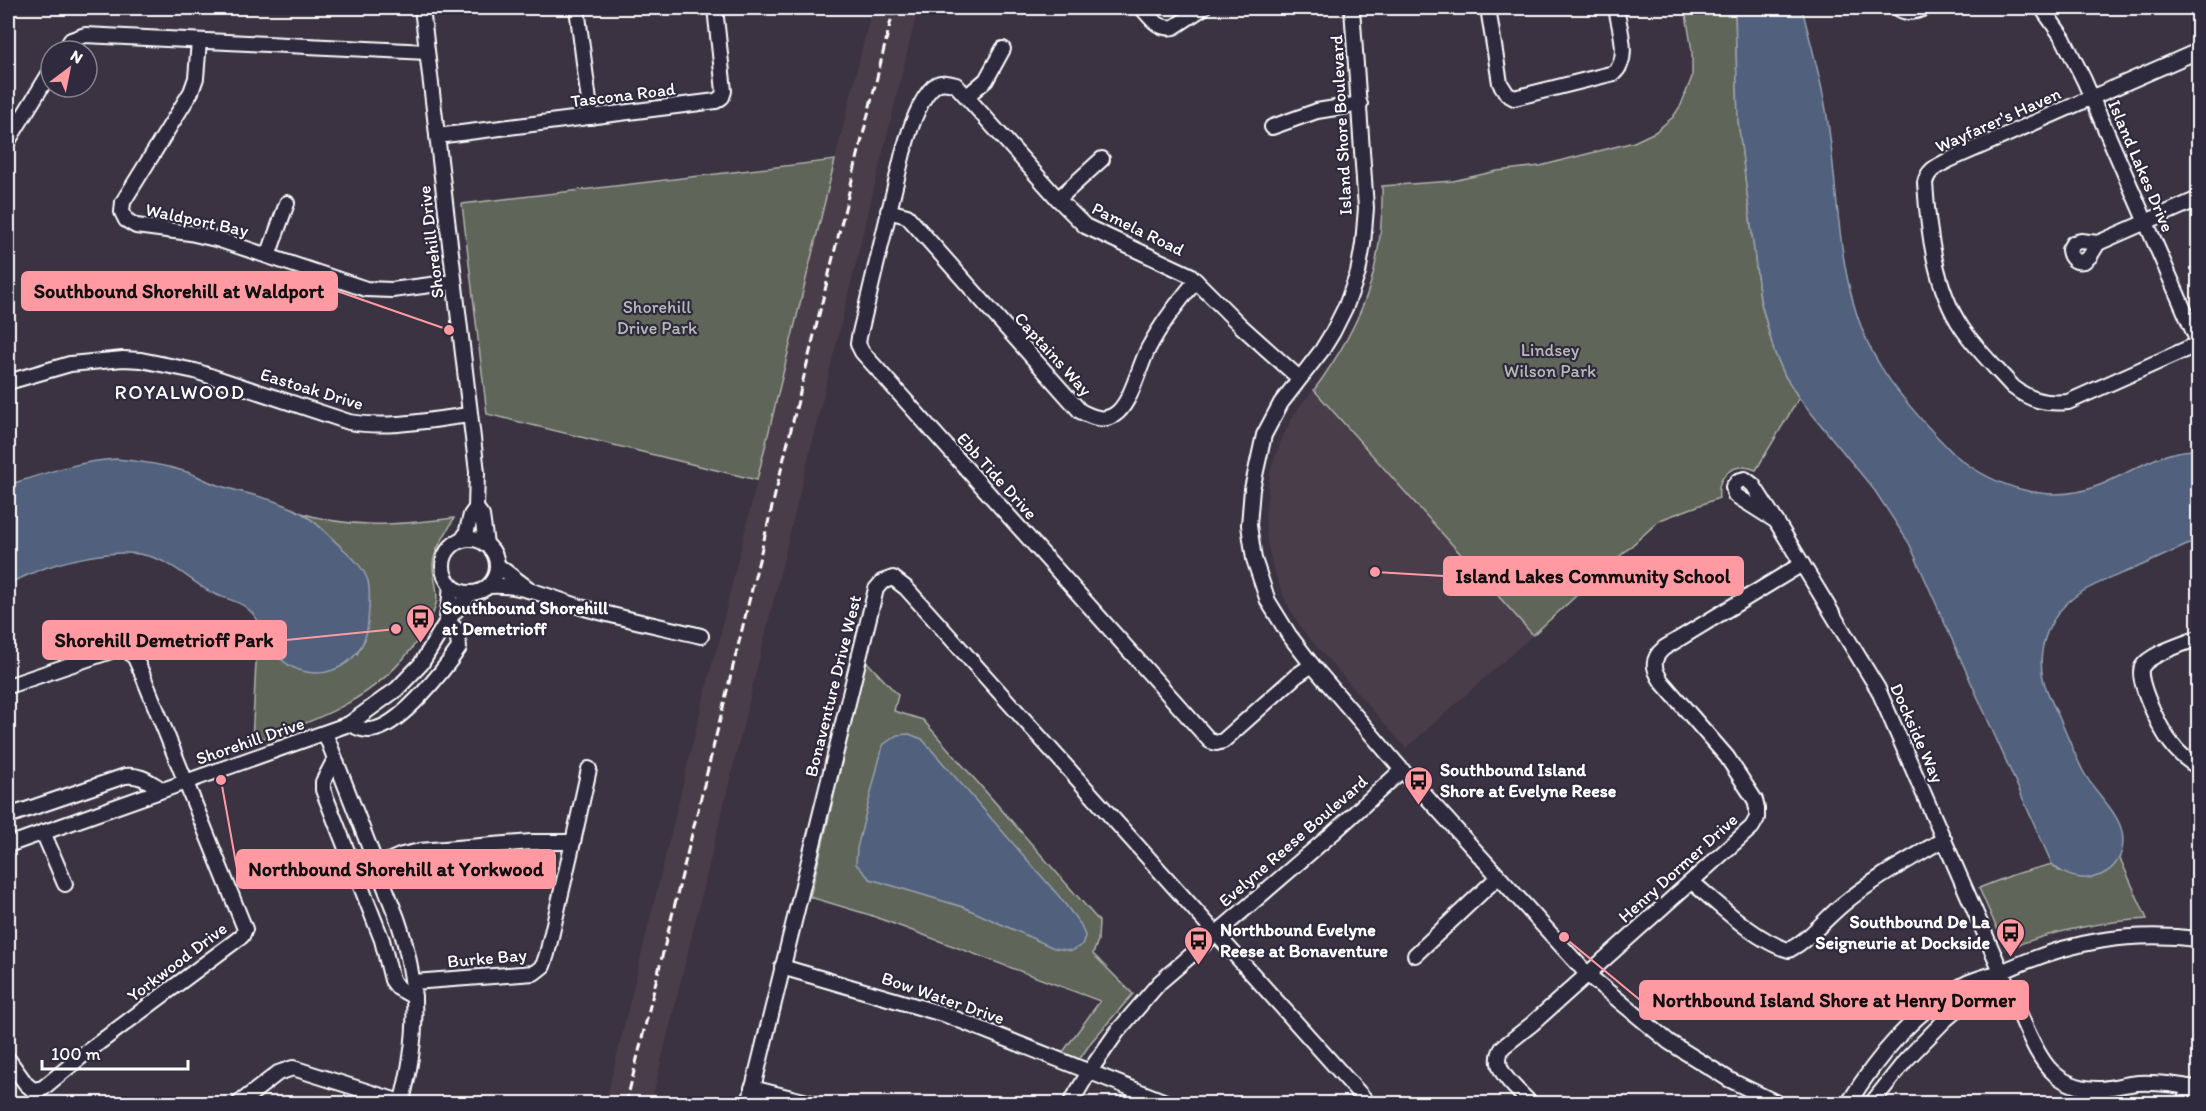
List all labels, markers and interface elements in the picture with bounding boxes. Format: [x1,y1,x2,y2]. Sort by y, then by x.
street label: Island Shore Boulevard [1325,34,1357,216]
north arrow [39,39,99,99]
text: N [67,46,86,68]
street label: Tascona Road [569,78,677,112]
street label: Wayfarer's Haven [1932,82,2064,158]
street label: Island Lakes Drive [2103,97,2179,235]
street label: Shorehill Drive [413,184,449,300]
street label: Pamela Road [1088,197,1188,261]
street label: Waldport Bay [143,198,251,242]
callout: Southbound Shorehill at Waldport [22,272,337,310]
text: Southbound Shorehill at Waldport [34,279,325,304]
park label: Shorehill Drive Park [617,296,698,339]
street label: Captains Way [1010,307,1097,401]
park label: Lindsey Wilson Park [1504,339,1596,382]
street label: Eastoak Drive [258,363,366,415]
district label: ROYALWOOD [115,380,245,404]
street label: Ebb Tide Drive [952,428,1042,524]
callout: Island Lakes Community School [1444,557,1743,595]
text: Island Lakes Community School [1456,564,1731,589]
street label: Bonaventure Drive West [800,593,866,779]
place label: Southbound Shorehill at Demetrioff [442,597,609,640]
bus stop icon: Southbound Shorehill at Demetrioff [405,602,437,644]
callout: Shorehill Demetrioff Park [43,621,286,659]
text: Shorehill Demetrioff Park [55,628,274,652]
street label: Dockside Way [1885,680,1949,787]
street label: Shorehill Drive [193,712,307,770]
place label: Southbound Island Shore at Evelyne Reese [1440,759,1617,802]
bus stop icon: Southbound Island Shore at Evelyne Reese [1403,764,1435,806]
street label: Evelyne Reese Boulevard [1214,770,1372,912]
street label: Henry Dormer Drive [1614,809,1742,927]
callout: Northbound Shorehill at Yorkwood [237,850,555,888]
text: Northbound Shorehill at Yorkwood [248,857,545,881]
place label: Southbound De La Seigneurie at Dockside [1815,911,1991,954]
bus stop icon: Southbound De La Seigneurie at Dockside [1995,916,2027,958]
street label: Yorkwood Drive [123,917,231,1007]
place label: Northbound Evelyne Reese at Bonaventure [1220,919,1388,962]
bus stop icon: Northbound Evelyne Reese at Bonaventure [1183,924,1215,966]
street label: Burke Bay [446,944,528,972]
street label: Bow Water Drive [879,967,1007,1029]
callout: Northbound Island Shore at Henry Dormer [1640,981,2028,1019]
text: Northbound Island Shore at Henry Dormer [1652,988,2017,1013]
scale bar [42,1033,188,1071]
text: 100 m [51,1043,101,1065]

